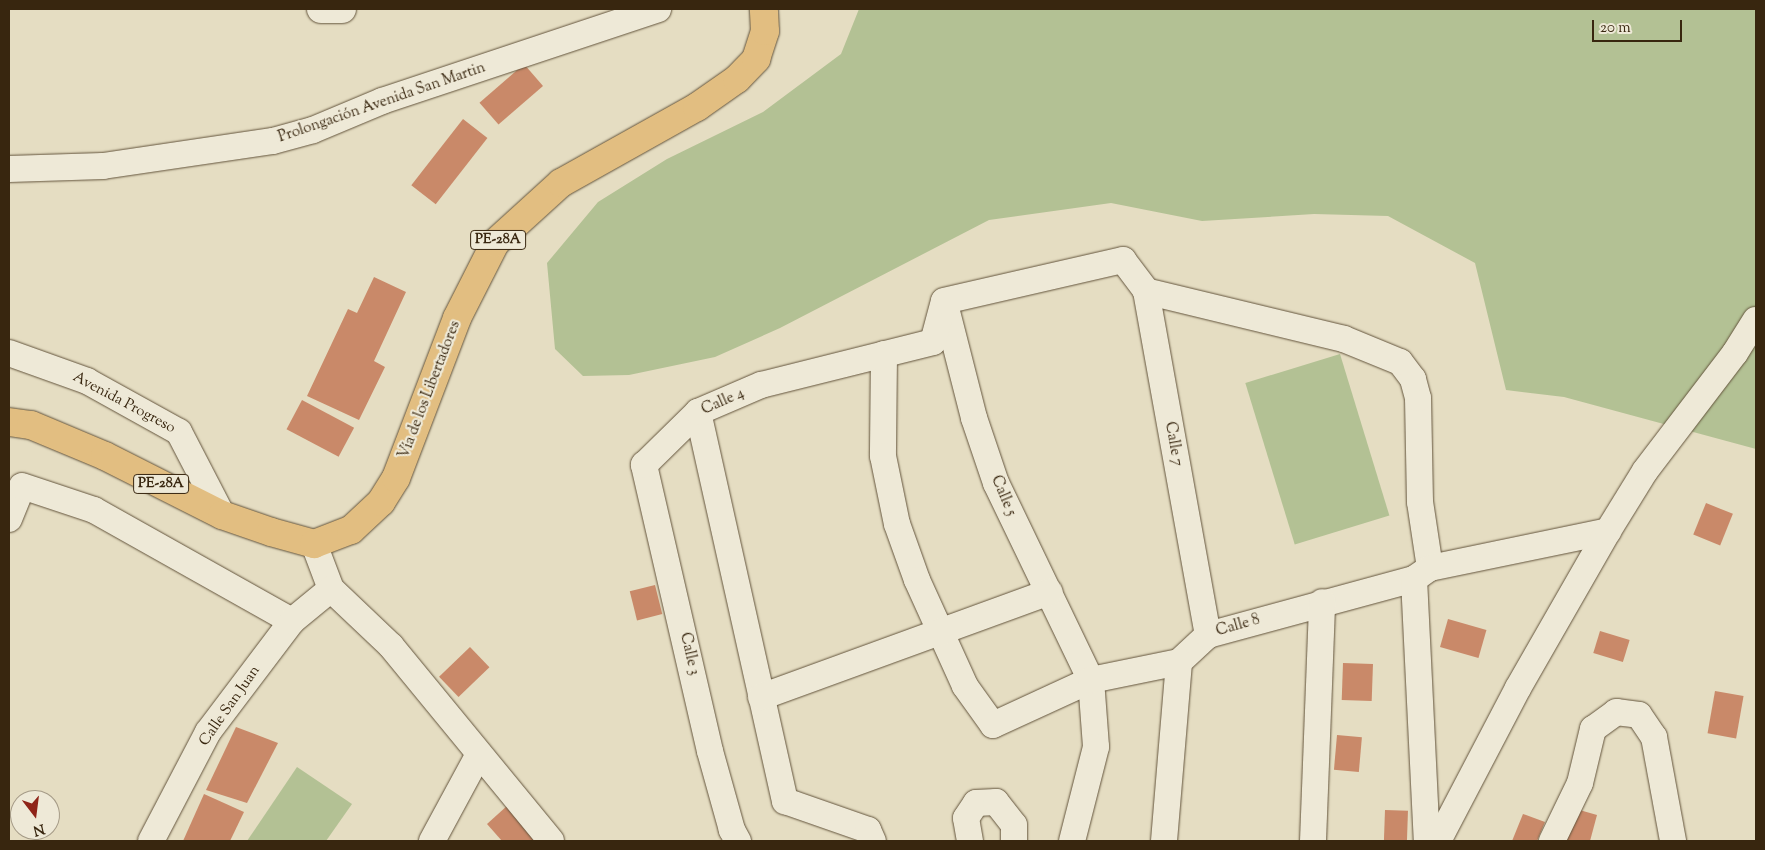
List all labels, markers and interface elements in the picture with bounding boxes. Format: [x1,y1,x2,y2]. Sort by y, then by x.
scale bar [1595,10,1685,42]
text: 20 m [1600,18,1631,39]
street label: Prolongación Avenida San Martin [276,59,488,147]
road number: PE-28A [469,228,527,252]
street label: Vía de los Libertadores [395,318,465,462]
street label: Avenida Progreso [70,368,178,438]
street label: Calle 4 [699,385,747,419]
street label: Calle 7 [1160,420,1186,468]
road number: PE-28A [132,472,190,496]
street label: Calle 5 [986,473,1020,519]
street label: Calle 8 [1214,611,1262,641]
street label: Calle 3 [675,631,703,677]
street label: Calle San Juan [196,662,264,750]
north arrow [10,790,60,840]
text: N [31,817,47,840]

